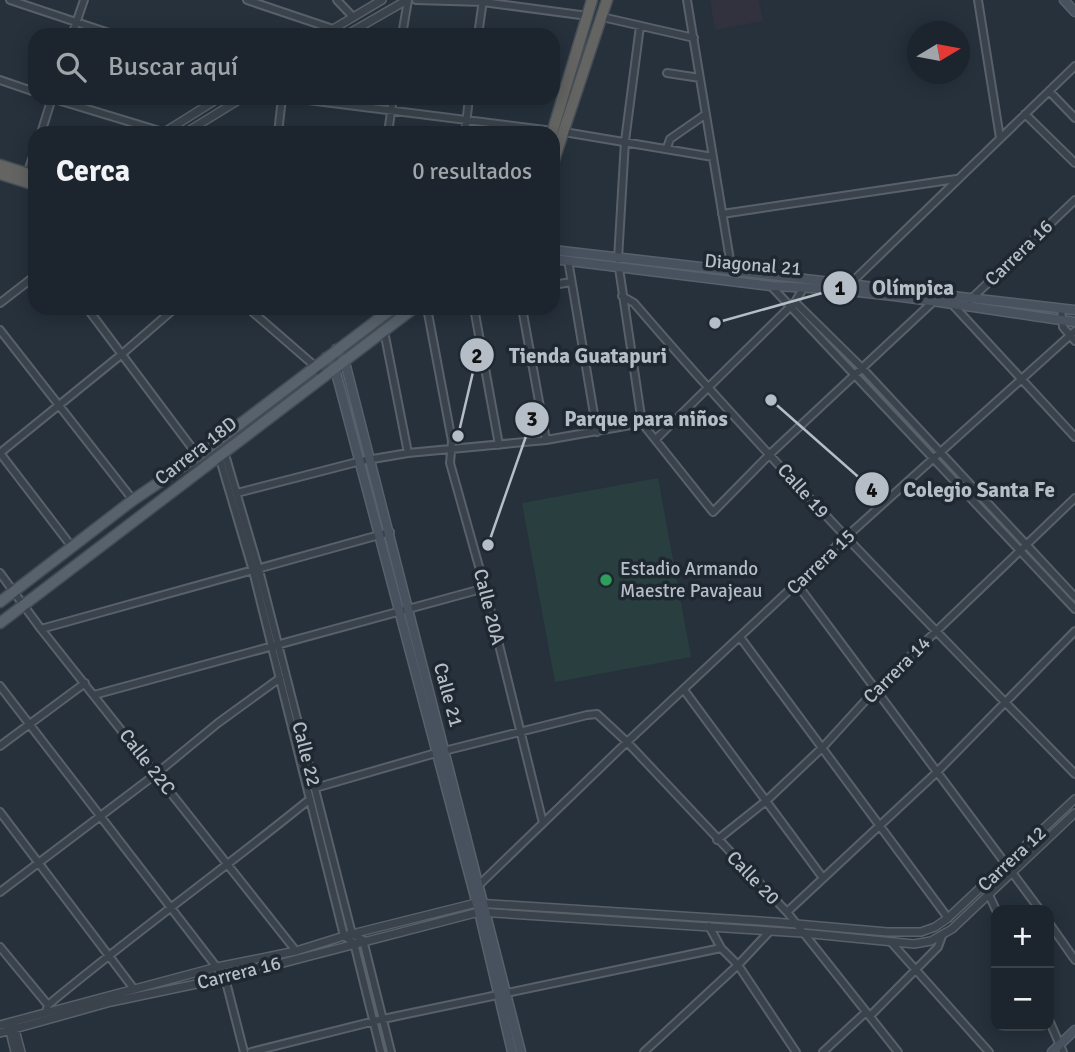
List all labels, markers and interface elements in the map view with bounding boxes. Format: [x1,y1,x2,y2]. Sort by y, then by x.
north arrow [907,21,970,84]
search box [28,28,560,105]
icon: search [52,48,90,86]
text: Buscar aquí [108,51,238,83]
text: Cerca [56,153,130,190]
text: 0 resultados [412,157,532,186]
street label: Carrera 16 [980,215,1058,291]
street label: Diagonal 21 [704,249,802,281]
callout: Olímpica [823,267,968,309]
text: 1 [834,275,846,301]
text: Olímpica [872,275,954,301]
callout: Tienda Guatapuri [460,334,681,376]
text: 2 [471,343,483,369]
text: Tienda Guatapuri [509,343,667,369]
callout: Parque para niños [515,398,742,440]
text: 3 [526,406,538,432]
text: Parque para niños [564,406,728,432]
street label: Carrera 18D [150,411,242,491]
street label: Calle 19 [772,458,834,524]
callout: Colegio Santa Fe [854,468,1069,510]
text: 4 [866,477,878,503]
text: Colegio Santa Fe [903,477,1055,503]
street label: Carrera 15 [782,524,860,600]
place label: Estadio Armando Maestre Pavajeau [620,557,763,603]
street label: Calle 20A [468,566,510,648]
marker: Estadio Armando Maestre Pavajeau [598,572,614,588]
street label: Carrera 14 [858,631,936,709]
street label: Calle 21 [428,660,468,730]
street label: Calle 22 [286,719,326,789]
street label: Calle 22C [114,724,180,800]
street label: Carrera 12 [973,821,1051,897]
street label: Calle 20 [721,846,785,910]
map controls [991,905,1054,1031]
button: + [991,905,1054,968]
street label: Carrera 16 [195,951,283,995]
button: − [991,968,1054,1031]

